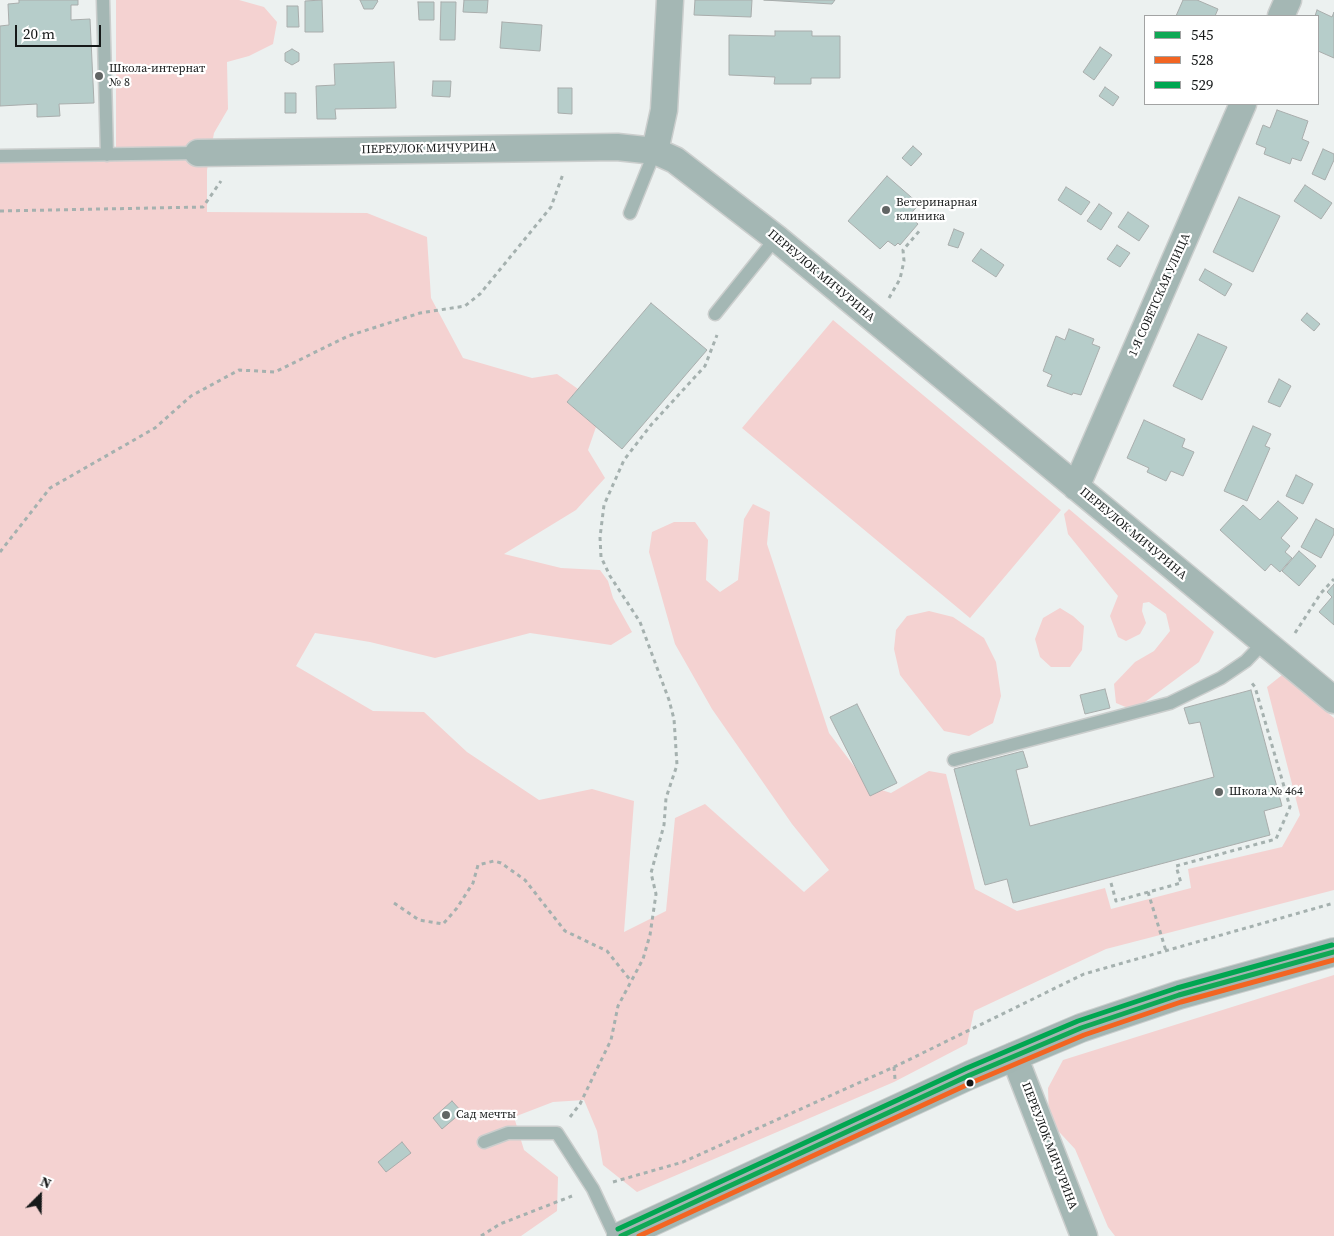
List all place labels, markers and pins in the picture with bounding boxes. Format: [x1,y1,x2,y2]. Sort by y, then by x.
place label: Школа-интернат № 8 [109,62,205,90]
marker: Школа-интернат № 8 [93,70,105,82]
place label: Ветеринарная клиника [896,196,977,224]
marker: Ветеринарная клиника [880,204,892,216]
place label: Школа № 464 [1229,785,1303,799]
marker: Школа № 464 [1213,786,1225,798]
unlabelled marker [965,1078,975,1088]
place label: Сад мечты [456,1108,516,1122]
marker: Сад мечты [440,1109,452,1121]

